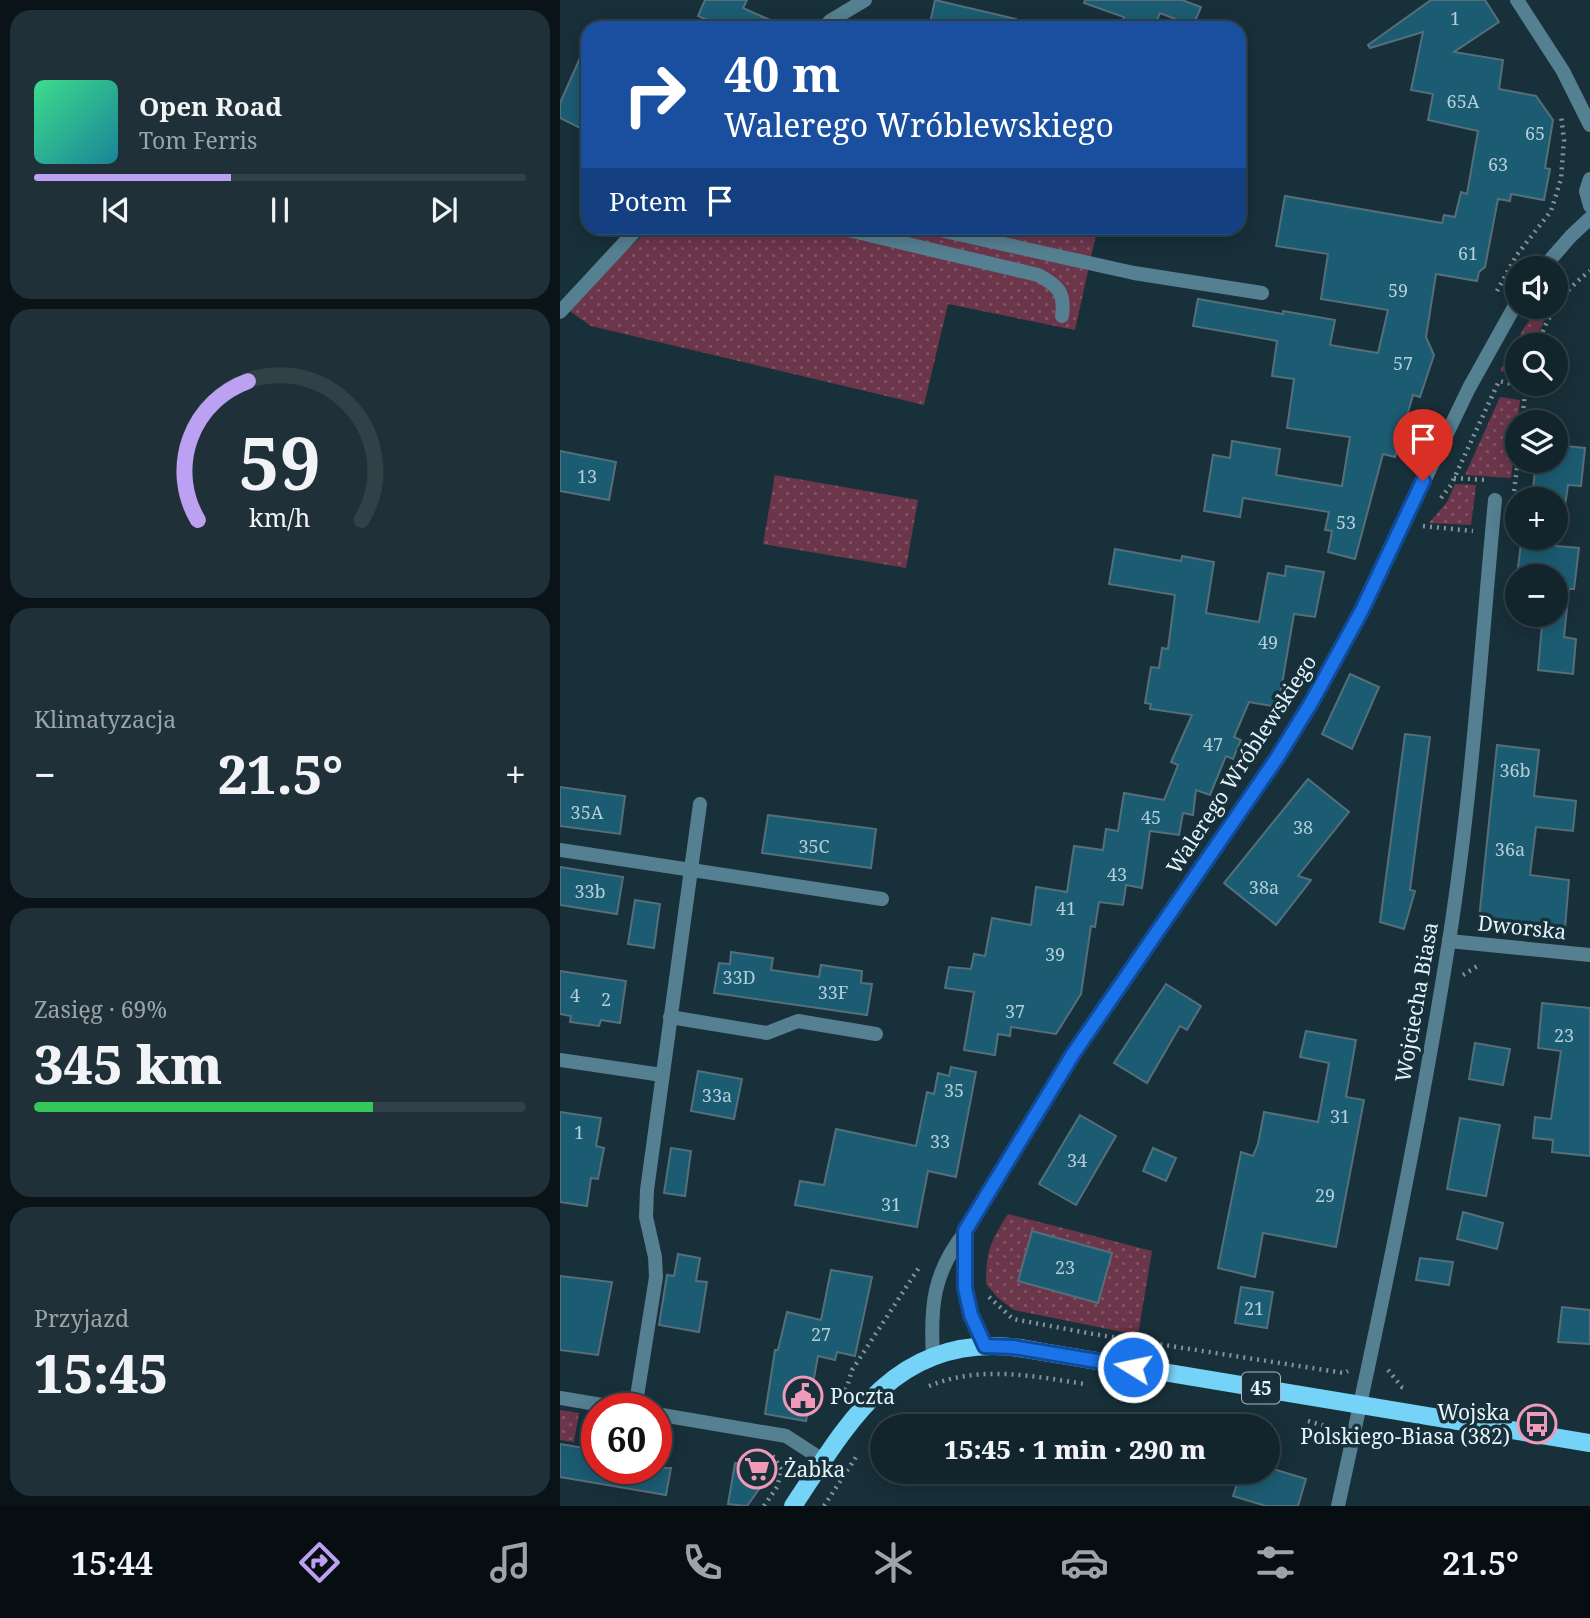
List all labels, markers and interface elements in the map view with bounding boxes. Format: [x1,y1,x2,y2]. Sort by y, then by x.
house number: 1 [1450,6,1460,30]
text: 40 m [724,40,840,106]
icon: right [609,49,700,140]
text: Open Road [139,88,282,124]
house number: 65A [1447,89,1480,113]
text: Walerego Wróblewskiego [724,103,1114,146]
house number: 65 [1525,121,1545,145]
text: Tom Ferris [139,124,257,156]
house number: 63 [1488,152,1508,176]
icon: arrive [701,182,739,220]
text: Potem [609,183,687,219]
icon: previous [97,191,135,229]
icon: pause [261,191,299,229]
icon: next [425,191,463,229]
house number: 61 [1458,241,1478,265]
map controls [1505,256,1568,627]
button: sound [1505,256,1568,319]
house number: 59 [1388,278,1408,302]
button: search [1505,333,1568,396]
house number: 57 [1393,351,1413,375]
pin [1393,409,1453,481]
button: layers [1505,410,1568,473]
text: 59 [239,412,321,511]
icon: arrive [1404,420,1442,458]
house number: 13 [577,464,597,488]
button: + [1505,487,1568,550]
text: km/h [249,500,311,534]
house number: 53 [1336,510,1356,534]
button: − [1505,564,1568,627]
house number: 49 [1258,630,1278,654]
street label: Walerego Wróblewskiego [1160,649,1322,879]
text: Klimatyzacja [34,703,176,735]
house number: 47 [1203,732,1223,756]
text: 21.5° [218,738,343,809]
text: − [34,748,56,800]
text: + [505,748,526,800]
house number: 36b [1499,758,1531,782]
house number: 35A [571,800,604,824]
house number: 45 [1141,805,1161,829]
house number: 38 [1293,815,1313,839]
house number: 35C [798,834,830,858]
house number: 36a [1495,837,1525,861]
house number: 43 [1107,862,1127,886]
house number: 38a [1249,875,1279,899]
house number: 33b [574,879,606,903]
house number: 41 [1056,896,1076,920]
street label: Dworska [1476,908,1568,946]
street label: Wojciecha Biasa [1388,920,1444,1084]
house number: 39 [1045,942,1065,966]
house number: 33D [722,965,756,989]
house number: 33F [818,980,848,1004]
house number: 4 [570,983,580,1007]
house number: 2 [601,987,611,1011]
text: Zasięg · 69% [34,993,167,1025]
house number: 37 [1005,999,1025,1023]
house number: 23 [1554,1023,1574,1047]
text: 345 km [34,1028,222,1099]
house number: 35 [944,1078,964,1102]
house number: 33a [702,1083,732,1107]
house number: 31 [1330,1104,1350,1128]
house number: 1 [574,1120,584,1144]
house number: 33 [930,1129,950,1153]
house number: 34 [1067,1148,1087,1172]
house number: 29 [1315,1183,1335,1207]
house number: 31 [881,1192,901,1216]
house number: 23 [1055,1255,1075,1279]
house number: 21 [1244,1296,1264,1320]
text: Przyjazd [34,1302,129,1334]
house number: 27 [811,1322,831,1346]
position arrow [1096,1330,1170,1404]
text: 15:45 [34,1337,168,1408]
road number: 45 [1242,1372,1280,1404]
public building icon: Poczta [782,1375,824,1417]
place label: Poczta [830,1382,895,1410]
speed limit sign: 60 [581,1393,672,1484]
place label: Wojska Polskiego-Biasa (382) [1300,1398,1510,1450]
bus stop icon: Wojska Polskiego-Biasa (382) [1516,1403,1558,1445]
text: 15:45 · 1 min · 290 m [944,1431,1206,1467]
supermarket icon: Żabka [736,1448,778,1490]
place label: Żabka [784,1455,845,1483]
icon: directions [295,1538,344,1587]
icon: music [486,1538,535,1587]
icon: phone [678,1538,727,1587]
icon: climate [869,1538,918,1587]
icon: car [1060,1538,1109,1587]
icon: filters [1251,1538,1300,1587]
text: 15:44 [71,1541,153,1584]
text: 21.5° [1442,1541,1519,1584]

